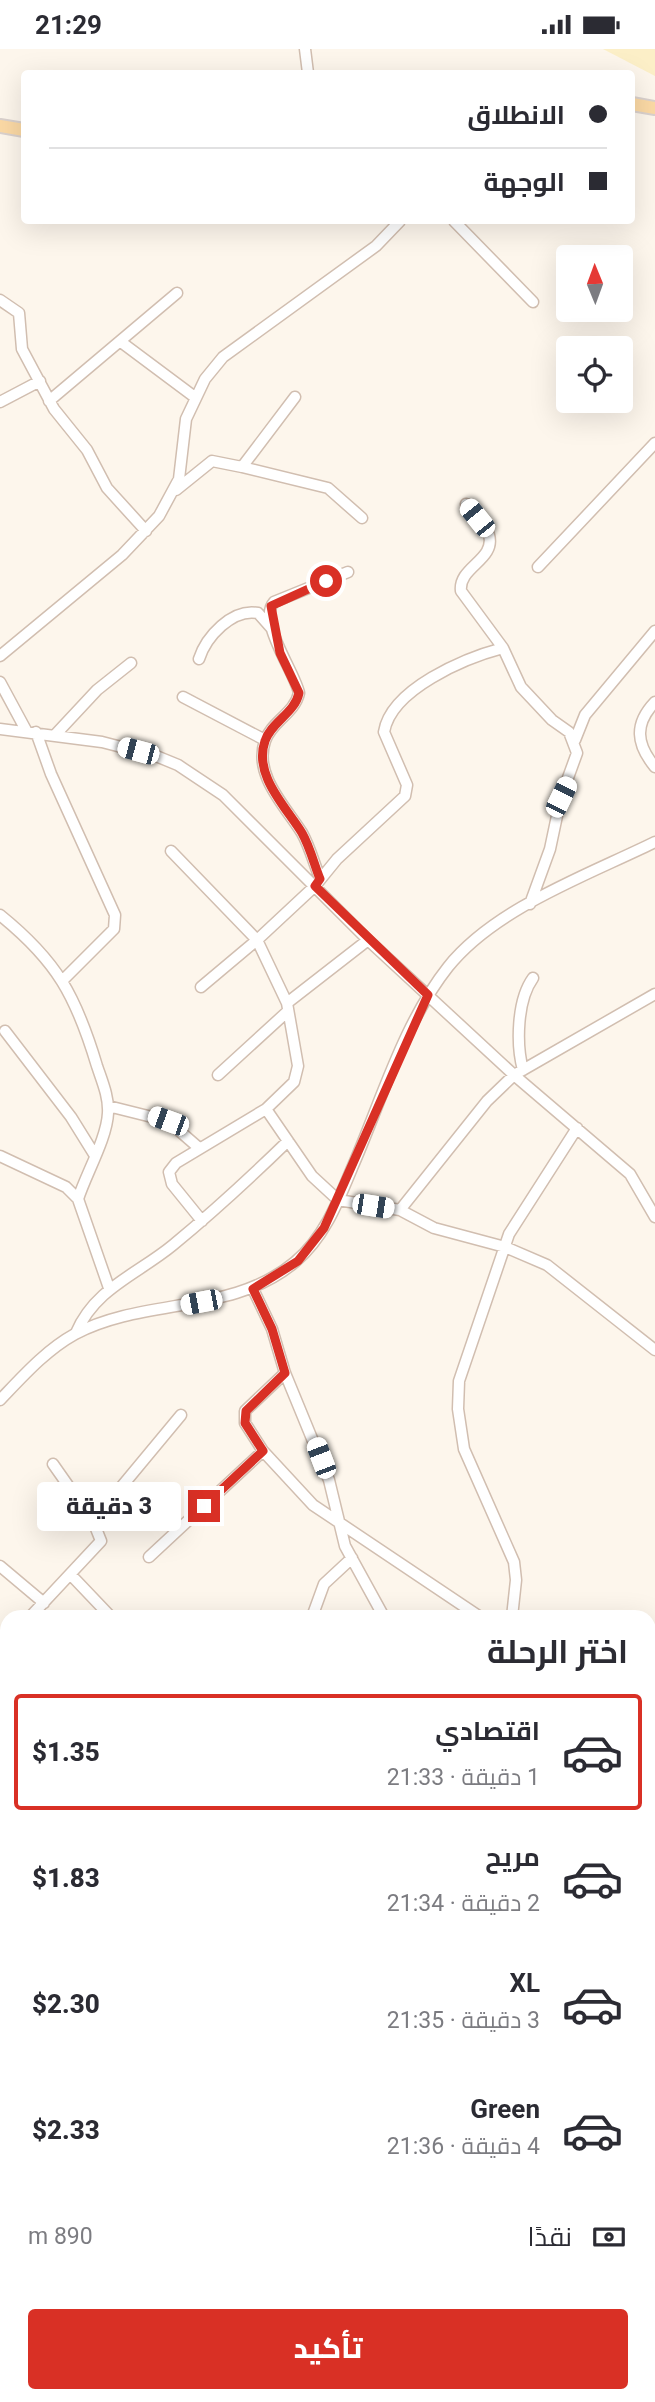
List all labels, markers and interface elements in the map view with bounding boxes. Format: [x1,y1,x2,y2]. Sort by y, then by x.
text: 21:29 [35,10,102,40]
text: الانطلاق [467,100,565,130]
text: الوجهة [484,167,565,197]
north arrow [556,245,634,322]
map controls [556,245,633,413]
button: locate [556,336,633,413]
car [456,495,499,541]
route start [310,565,342,597]
car [115,735,162,767]
car [543,774,580,820]
car [145,1104,192,1138]
car [351,1192,396,1220]
car [179,1288,224,1316]
car [304,1435,339,1481]
callout: 3 دقيقة [36,1481,180,1531]
route end [188,1490,220,1522]
text: 3 دقيقة [66,1493,152,1520]
text: اختر الرحلة [487,1633,628,1671]
text: اقتصادي [435,1716,540,1746]
icon: car [561,1721,624,1784]
text: $1.35 [32,1737,100,1767]
text: 1 دقيقة · 21:33 [387,1764,540,1791]
text: مريح [485,1842,540,1872]
icon: car [561,1847,624,1910]
text: $1.83 [32,1863,100,1893]
text: 2 دقيقة · 21:34 [387,1890,540,1917]
text: XL [509,1968,540,1998]
icon: car [561,1973,624,2036]
text: $2.30 [32,1989,100,2019]
text: 3 دقيقة · 21:35 [387,2007,540,2034]
text: Green [470,2094,540,2124]
icon: car [561,2099,624,2162]
text: $2.33 [32,2115,100,2145]
text: 4 دقيقة · 21:36 [387,2133,540,2160]
icon: cash [590,2218,628,2256]
text: نقدًا [528,2222,572,2252]
text: 890 m [28,2223,93,2250]
button: تأكيد [28,2309,628,2389]

